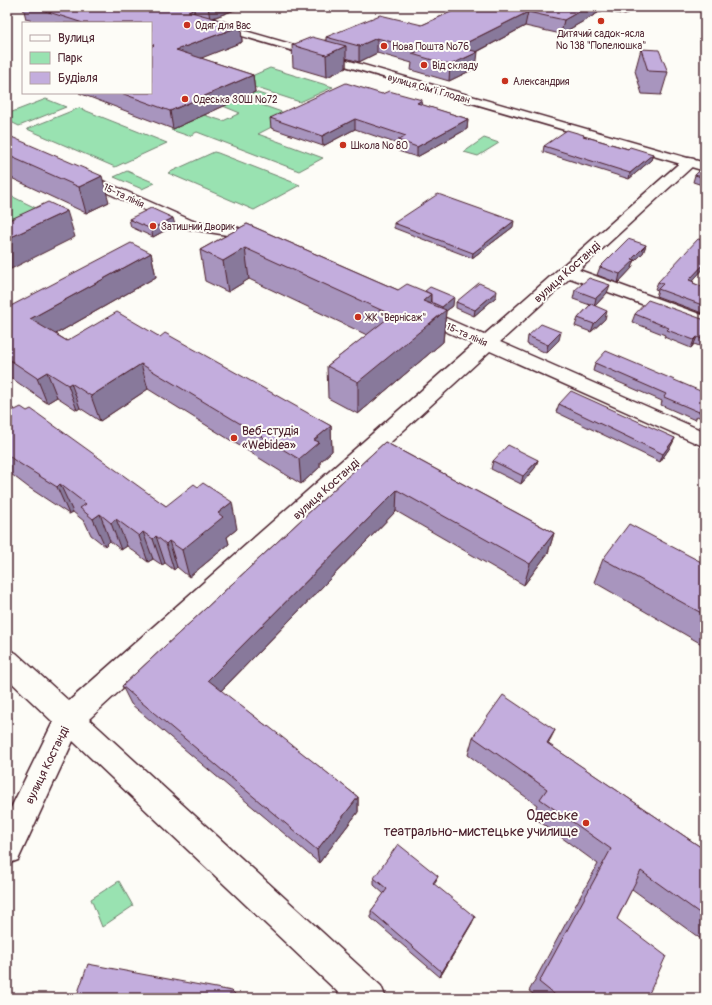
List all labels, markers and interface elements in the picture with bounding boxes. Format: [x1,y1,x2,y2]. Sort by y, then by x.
marker: Дитячий садок-ясла № 138 "Попелюшка" [596,16,606,26]
marker: Одяг для Вас [182,20,192,30]
place label: Одяг для Вас [195,20,251,32]
legend [22,22,152,94]
place label: Дитячий садок-ясла № 138 "Попелюшка" [556,28,646,52]
text: Вулиця [58,31,95,46]
marker: Нова Пошта №76 [379,41,389,51]
place label: Нова Пошта №76 [392,41,469,53]
text: Парк [58,51,83,66]
marker: Від складу [419,60,429,70]
place label: Від складу [432,60,479,72]
text: Будівля [58,71,98,86]
street label: вулиця Сім'ї Глодан [386,71,471,106]
marker: Александрия [500,76,510,86]
place label: Александрия [513,76,570,88]
marker: Одеська ЗОШ №72 [180,94,190,104]
place label: Одеська ЗОШ №72 [193,94,278,106]
marker: Школа № 80 [338,140,348,150]
place label: Школа № 80 [351,140,408,152]
street label: 15-та лінія [101,181,146,211]
marker: Затишний Дворик [148,221,158,231]
place label: Затишний Дворик [161,221,235,233]
street label: вулиця Костанді [531,239,604,306]
marker: ЖК "Вернісаж" [353,312,363,322]
place label: ЖК "Вернісаж" [364,312,426,324]
street label: 15-та лінія [444,320,489,349]
place label: Веб-студія «Webidea» [242,424,299,453]
marker: Веб-студія «Webidea» [229,433,239,443]
street label: вулиця Костанді [290,456,363,523]
street label: вулиця Костанді [22,724,73,807]
place label: Одеське театрально-мистецьке училище [383,807,578,840]
marker: Одеське театрально-мистецьке училище [581,818,591,828]

